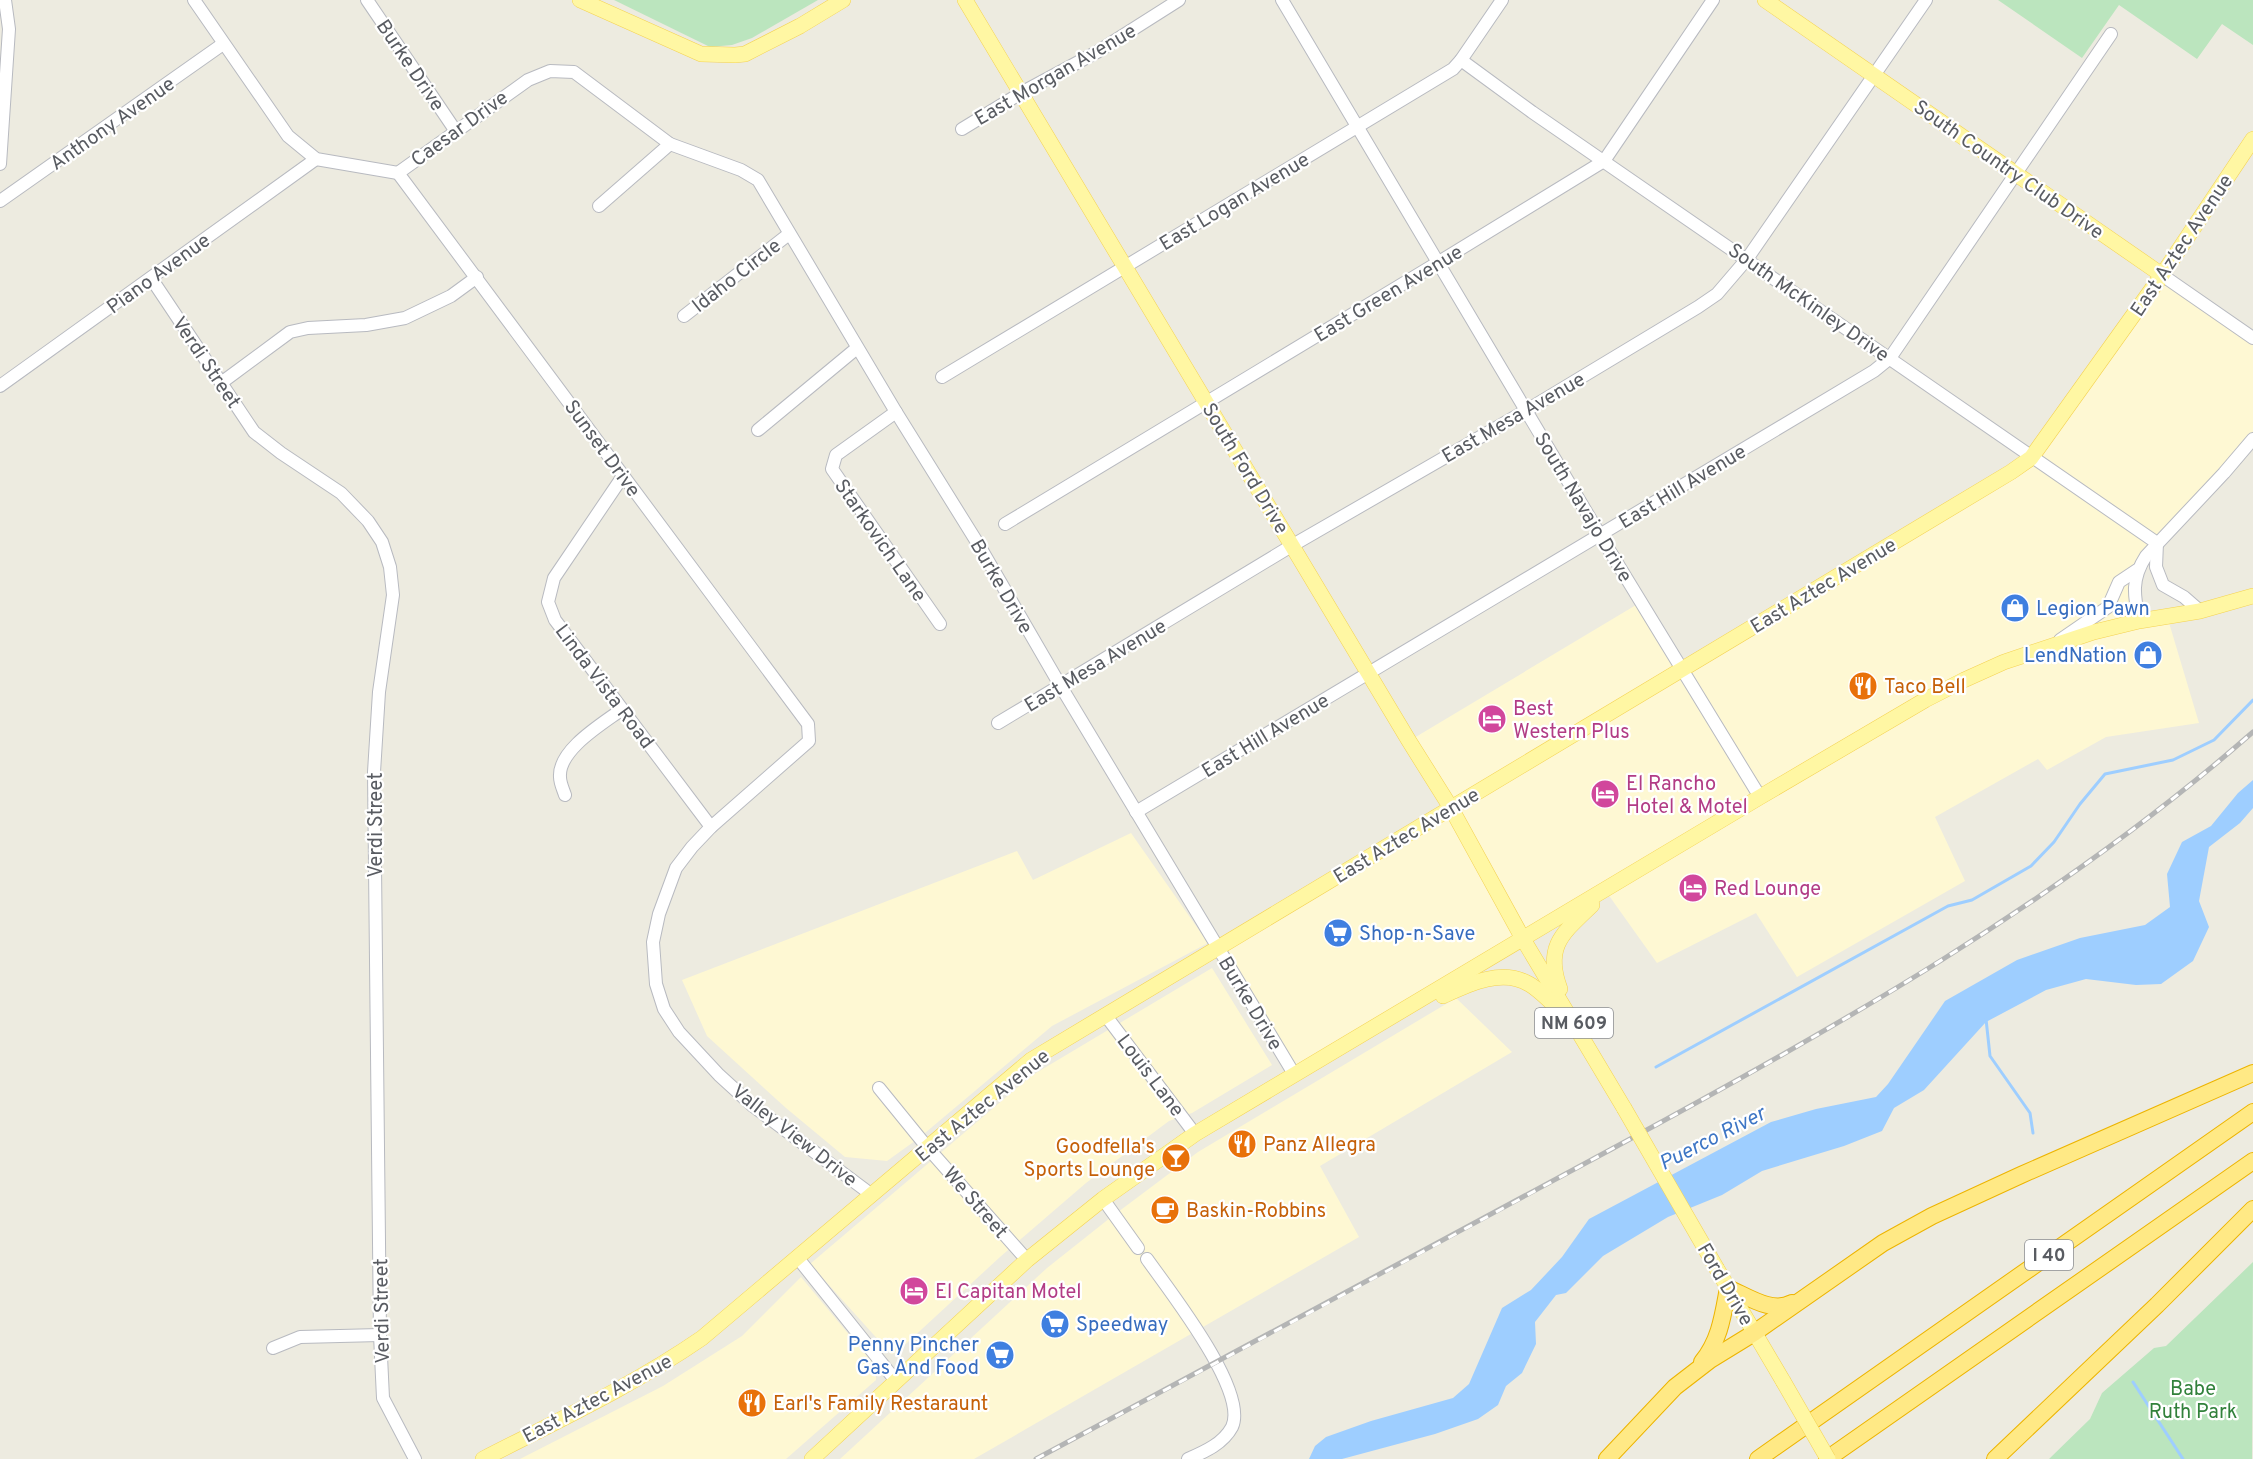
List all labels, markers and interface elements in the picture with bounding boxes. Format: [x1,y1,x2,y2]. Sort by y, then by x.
street label: Burke Drive [369,15,449,117]
street label: East Morgan Avenue [970,19,1142,133]
street label: Anthony Avenue [46,72,181,177]
street label: Caesar Drive [406,86,514,174]
street label: South Country Club Drive [1908,95,2108,246]
street label: East Logan Avenue [1155,148,1315,258]
street label: East Aztec Avenue [2125,170,2240,322]
street label: Piano Avenue [102,228,216,321]
street label: Idaho Circle [687,234,787,320]
street label: South McKinley Drive [1722,238,1894,369]
street label: East Green Avenue [1310,240,1468,349]
street label: Verdi Street [165,312,246,414]
street label: East Mesa Avenue [1438,367,1590,470]
street label: Sunset Drive [557,395,645,503]
street label: South Ford Drive [1195,399,1294,539]
street label: South Navajo Drive [1527,428,1637,588]
street label: East Hill Avenue [1615,439,1752,536]
street label: Starkovich Lane [827,475,931,608]
street label: East Aztec Avenue [1746,533,1902,641]
street label: Burke Drive [963,535,1038,639]
shop icon: Legion Pawn [1999,592,2031,624]
place label: Legion Pawn [2036,597,2150,623]
street label: East Mesa Avenue [1020,614,1172,719]
street label: Linda Vista Road [548,620,659,755]
shop icon: LendNation [2132,639,2164,671]
place label: LendNation [2024,644,2127,670]
restaurant icon: Taco Bell [1847,670,1879,702]
place label: Taco Bell [1884,675,1966,701]
street label: East Hill Avenue [1198,688,1335,785]
place label: Best Western Plus [1513,697,1630,746]
hotel icon: Best Western Plus [1476,703,1508,735]
street label: Verdi Street [364,772,390,878]
place label: El Rancho Hotel & Motel [1626,772,1748,821]
hotel icon: El Rancho Hotel & Motel [1589,778,1621,810]
street label: East Aztec Avenue [1329,783,1485,891]
hotel icon: Red Lounge [1677,872,1709,904]
place label: Red Lounge [1714,877,1821,903]
supermarket icon: Shop-n-Save [1322,917,1354,949]
place label: Shop-n-Save [1359,922,1475,948]
street label: Burke Drive [1211,952,1287,1056]
road number: NM 609 [1535,1008,1613,1038]
street label: Louis Lane [1110,1030,1189,1123]
street label: East Aztec Avenue [911,1044,1056,1169]
street label: Valley View Drive [726,1079,862,1194]
water label: Puerco River [1655,1100,1772,1178]
restaurant icon: Panz Allegra [1226,1128,1258,1160]
place label: Panz Allegra [1263,1133,1376,1159]
place label: Goodfella's Sports Lounge [1024,1135,1155,1184]
bar icon: Goodfella's Sports Lounge [1160,1142,1192,1174]
street label: We Street [936,1162,1013,1245]
cafe icon: Baskin-Robbins [1149,1194,1181,1226]
place label: Baskin-Robbins [1186,1199,1326,1225]
street label: Ford Drive [1690,1239,1758,1331]
road number: I 40 [2025,1240,2073,1270]
street label: Verdi Street [369,1258,397,1364]
hotel icon: El Capitan Motel [898,1275,930,1307]
place label: El Capitan Motel [935,1280,1082,1306]
supermarket icon: Speedway [1039,1308,1071,1340]
place label: Speedway [1076,1313,1168,1339]
place label: Penny Pincher Gas And Food [848,1333,979,1382]
supermarket icon: Penny Pincher Gas And Food [984,1339,1016,1371]
street label: East Aztec Avenue [519,1349,677,1450]
park label: Babe Ruth Park [2149,1377,2237,1426]
restaurant icon: Earl's Family Restaraunt [736,1387,768,1419]
place label: Earl's Family Restaraunt [773,1392,988,1418]

